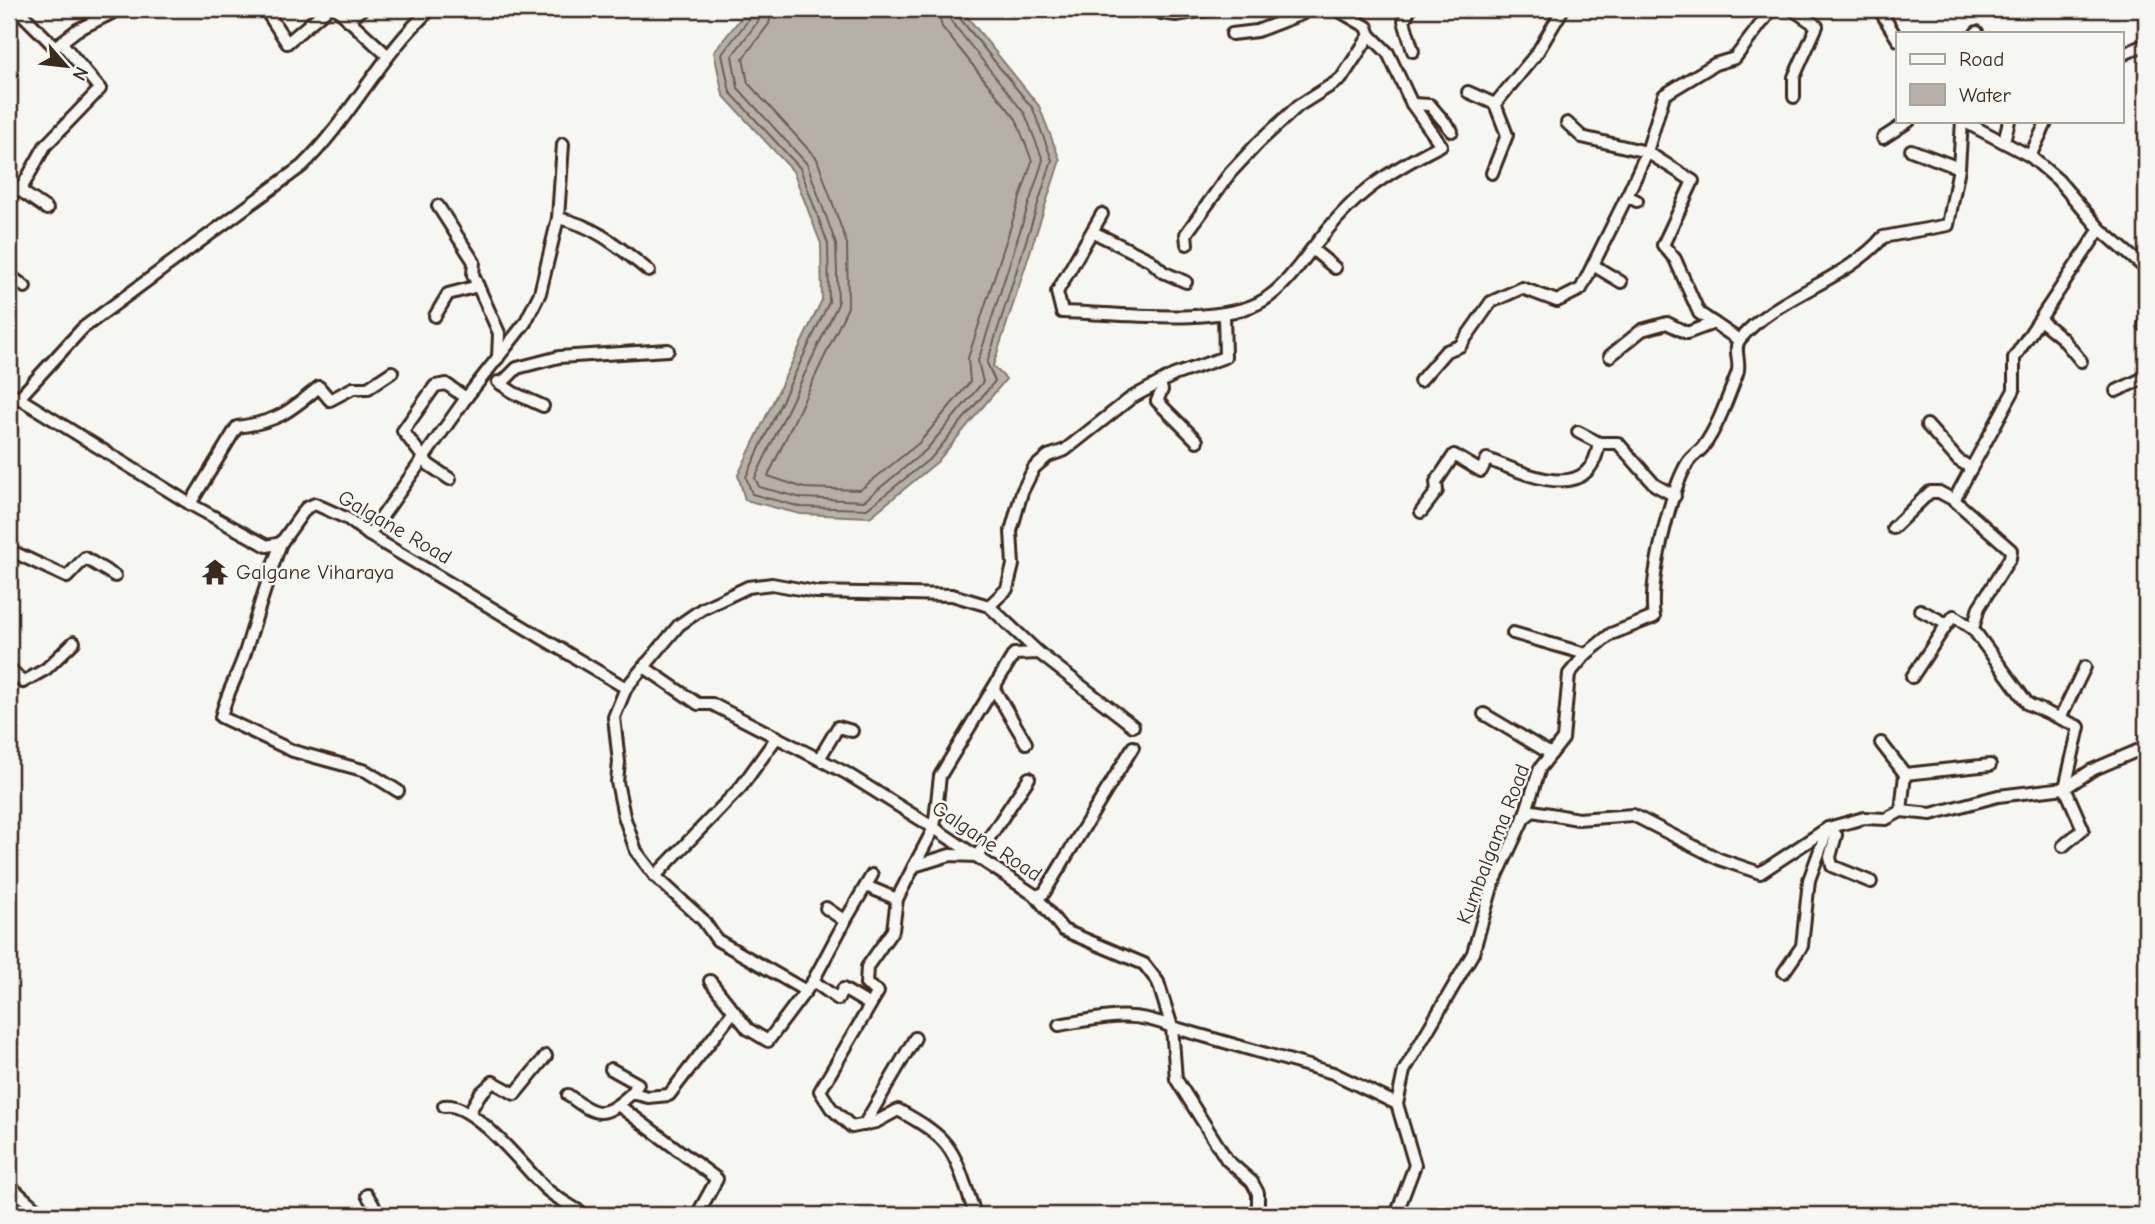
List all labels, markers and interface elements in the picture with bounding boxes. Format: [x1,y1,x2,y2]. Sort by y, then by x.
north arrow [32,32,102,102]
legend [1896,32,2124,122]
text: Road [1959,47,2004,71]
text: N [68,63,93,84]
text: Water [1959,83,2012,107]
street label: Galgane Road [334,485,456,569]
temple icon: Galgane Viharaya [200,557,230,587]
place label: Galgane Viharaya [236,560,394,584]
street label: Kumbalgama Road [1452,761,1534,927]
street label: Galgane Road [928,796,1046,886]

